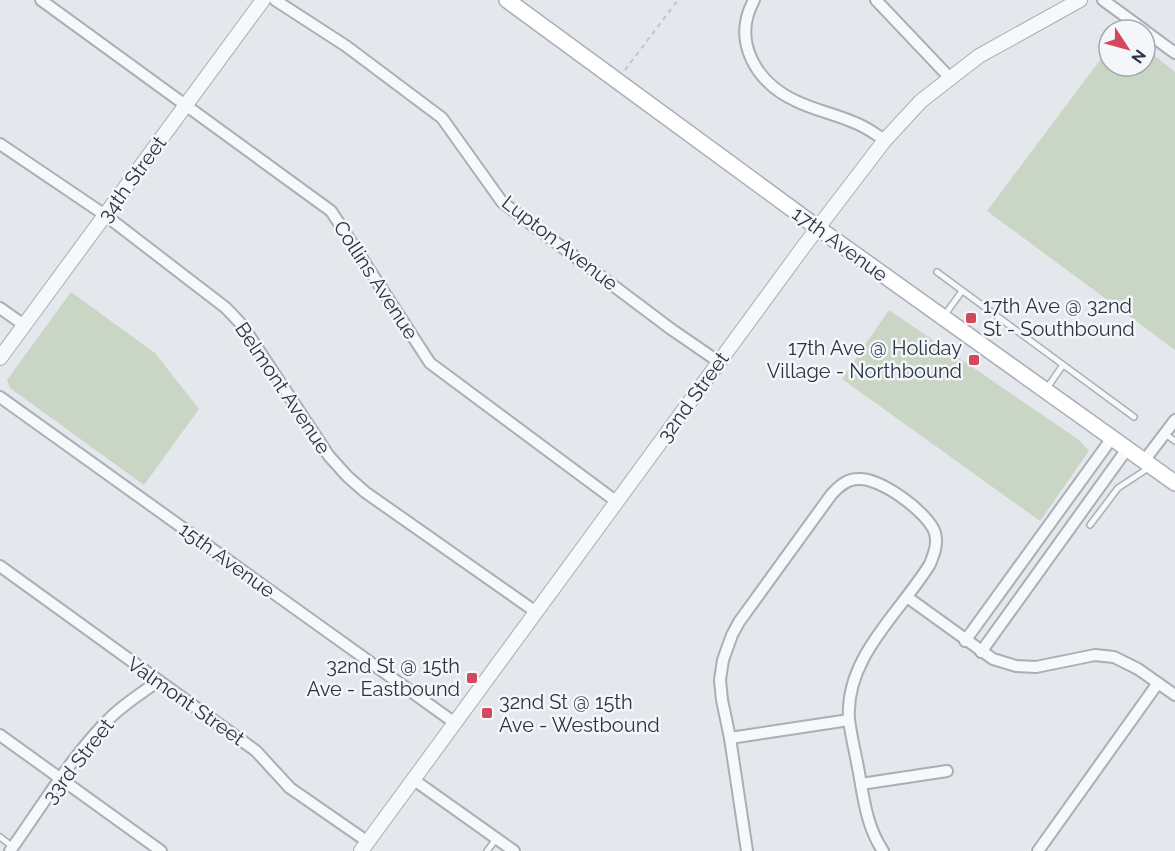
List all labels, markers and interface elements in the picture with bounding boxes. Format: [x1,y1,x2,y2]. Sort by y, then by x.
north arrow [1097,18,1157,78]
text: N [1127,46,1150,67]
street label: 34th Street [93,131,171,227]
street label: Lupton Avenue [497,190,623,296]
street label: 17th Avenue [788,201,893,287]
street label: Collins Avenue [329,216,423,344]
place label: 17th Ave @ 32nd St - Southbound [983,294,1135,341]
marker: 17th Ave @ 32nd St - Southbound [964,311,978,325]
street label: Belmont Avenue [230,318,336,459]
place label: 17th Ave @ Holiday Village - Northbound [767,336,962,383]
street label: 32nd Street [652,347,734,447]
marker: 17th Ave @ Holiday Village - Northbound [967,353,981,367]
street label: 15th Avenue [174,517,280,603]
street label: Valmont Street [123,652,250,751]
place label: 32nd St @ 15th Ave - Eastbound [307,654,460,701]
marker: 32nd St @ 15th Ave - Eastbound [465,671,479,685]
place label: 32nd St @ 15th Ave - Westbound [499,690,660,737]
marker: 32nd St @ 15th Ave - Westbound [480,706,494,720]
street label: 33rd Street [37,714,119,808]

